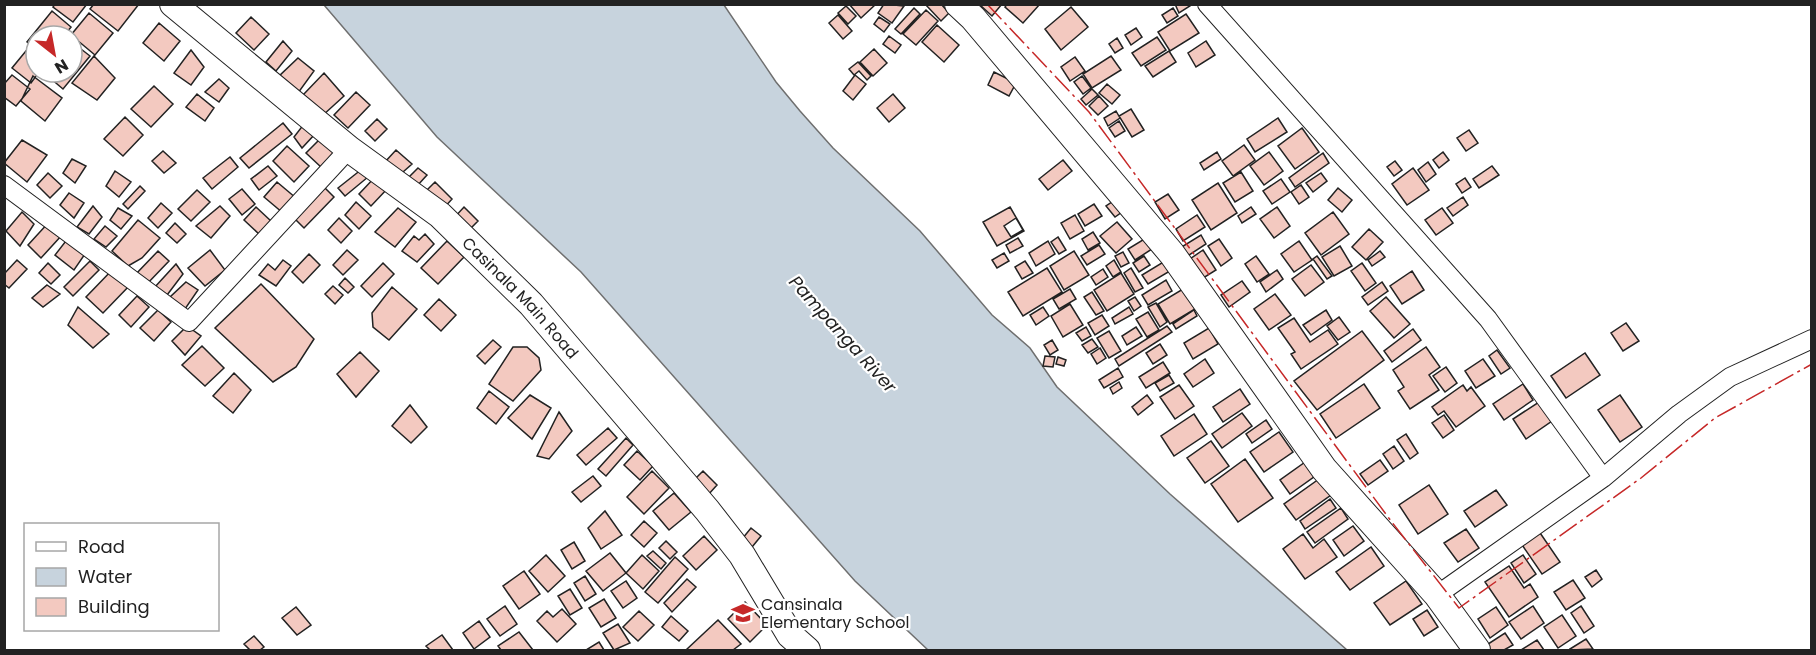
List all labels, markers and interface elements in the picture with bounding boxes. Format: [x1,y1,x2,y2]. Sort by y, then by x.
north arrow [24,24,84,84]
text: N [50,53,73,79]
street label: Casinala Main Road [457,232,584,363]
water label: Pampanga River [784,270,903,399]
legend [24,523,219,631]
text: Road [78,534,125,559]
text: Water [78,564,132,589]
place label: Cansinala Elementary School [761,593,909,634]
text: Building [78,594,150,619]
school or university icon: Cansinala Elementary School [730,600,756,626]

